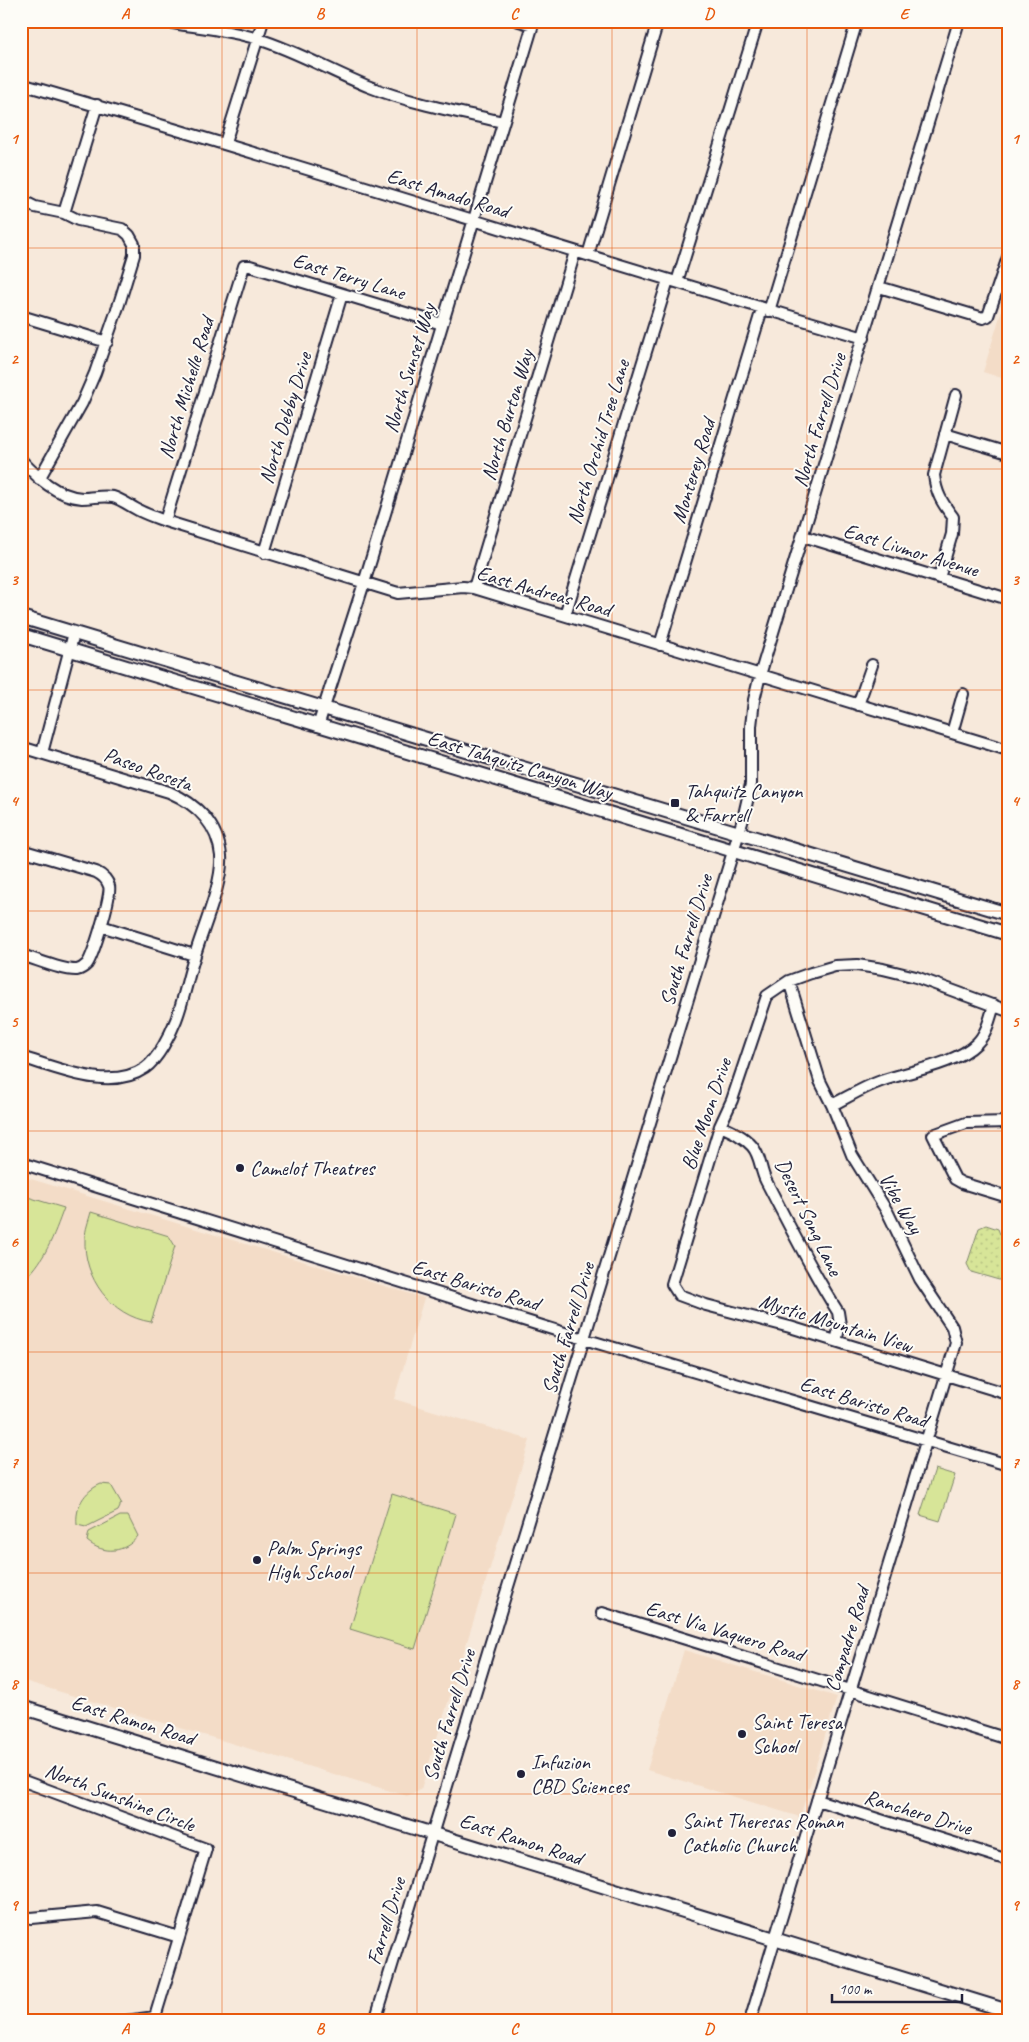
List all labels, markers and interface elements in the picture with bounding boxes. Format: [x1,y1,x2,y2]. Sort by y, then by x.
text: A [121,4,131,24]
text: B [316,4,326,24]
text: C [510,4,520,24]
text: D [704,4,715,24]
text: E [900,4,911,24]
text: 1 [10,129,19,149]
text: 1 [1011,129,1020,149]
street label: East Amado Road [384,162,516,225]
street label: East Terry Lane [290,247,410,306]
street label: North Sunset Way [377,299,441,436]
street label: North Michelle Road [152,311,221,462]
street label: North Burton Way [475,345,540,483]
street label: North Debby Drive [253,348,318,487]
text: 2 [10,349,19,369]
street label: North Farrell Drive [786,349,852,490]
text: 2 [1011,349,1020,369]
street label: North Orchid Tree Lane [561,356,636,527]
street label: Monterey Road [665,412,722,526]
street label: East Livmor Avenue [841,517,983,583]
street label: East Andreas Road [474,559,618,624]
text: 3 [10,570,19,590]
text: 3 [1011,570,1020,590]
street label: East Tahquitz Canyon Way [425,725,617,806]
street label: Paseo Roseta [100,741,198,798]
place label: Tahquitz Canyon & Farrell [685,778,803,828]
text: 4 [10,791,19,811]
text: 4 [1011,791,1020,811]
marker: Tahquitz Canyon & Farrell [669,797,681,809]
street label: South Farrell Drive [654,870,719,1009]
text: 5 [11,1012,20,1032]
text: 5 [1012,1012,1021,1032]
street label: Blue Moon Drive [675,1054,738,1173]
street label: Desert Song Lane [770,1154,849,1281]
place label: Camelot Theatres [250,1155,376,1181]
marker: Camelot Theatres [234,1162,246,1174]
street label: Vibe Way [873,1168,930,1240]
text: 6 [10,1232,19,1252]
text: 6 [1011,1232,1020,1252]
street label: East Baristo Road [409,1253,546,1318]
street label: South Farrell Drive [536,1258,601,1397]
street label: Mystic Mountain View [756,1287,918,1359]
street label: East Baristo Road [797,1370,934,1435]
text: 7 [10,1453,19,1473]
text: 7 [1011,1453,1020,1473]
place label: Palm Springs High School [267,1535,362,1585]
marker: Palm Springs High School [251,1554,263,1566]
street label: Compadre Road [819,1580,876,1695]
street label: East Via Vaquero Road [643,1595,810,1668]
street label: South Farrell Drive [417,1645,482,1784]
text: 8 [10,1674,19,1694]
text: 8 [1011,1674,1020,1694]
street label: East Ramon Road [68,1689,201,1752]
place label: Saint Teresa School [752,1709,844,1759]
marker: Saint Teresa School [736,1728,748,1740]
place label: Infuzion CBD Sciences [531,1749,630,1799]
street label: North Sunshine Circle [42,1757,200,1838]
marker: Infuzion CBD Sciences [515,1768,527,1780]
street label: Ranchero Drive [861,1783,976,1841]
street label: East Ramon Road [456,1807,589,1872]
place label: Saint Theresas Roman Catholic Church [682,1808,844,1858]
marker: Saint Theresas Roman Catholic Church [666,1827,678,1839]
street label: Farrell Drive [360,1872,412,1968]
text: 9 [10,1895,19,1915]
text: 9 [1011,1895,1020,1915]
scale bar [832,1972,962,2004]
text: 100 m [839,1980,873,1999]
text: A [121,2019,131,2039]
text: B [316,2019,326,2039]
text: C [510,2019,520,2039]
text: D [704,2019,715,2039]
text: E [900,2019,911,2039]

